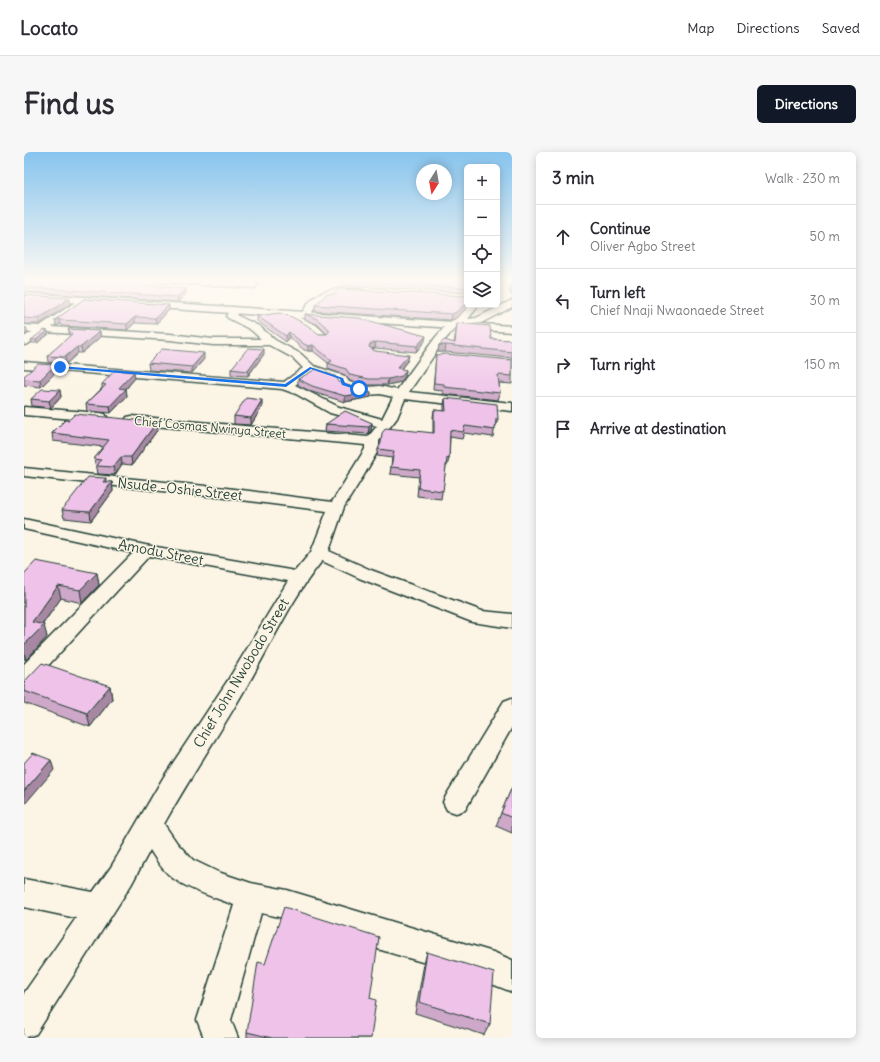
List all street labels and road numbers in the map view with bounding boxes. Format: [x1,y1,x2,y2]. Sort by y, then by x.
street label: Chief Cosmas Nwinya Street [134,413,286,441]
street label: Nsude -Oshie Street [117,473,244,505]
street label: Amodu Street [117,535,205,569]
street label: Chief John Nwobodo Street [189,595,293,751]

